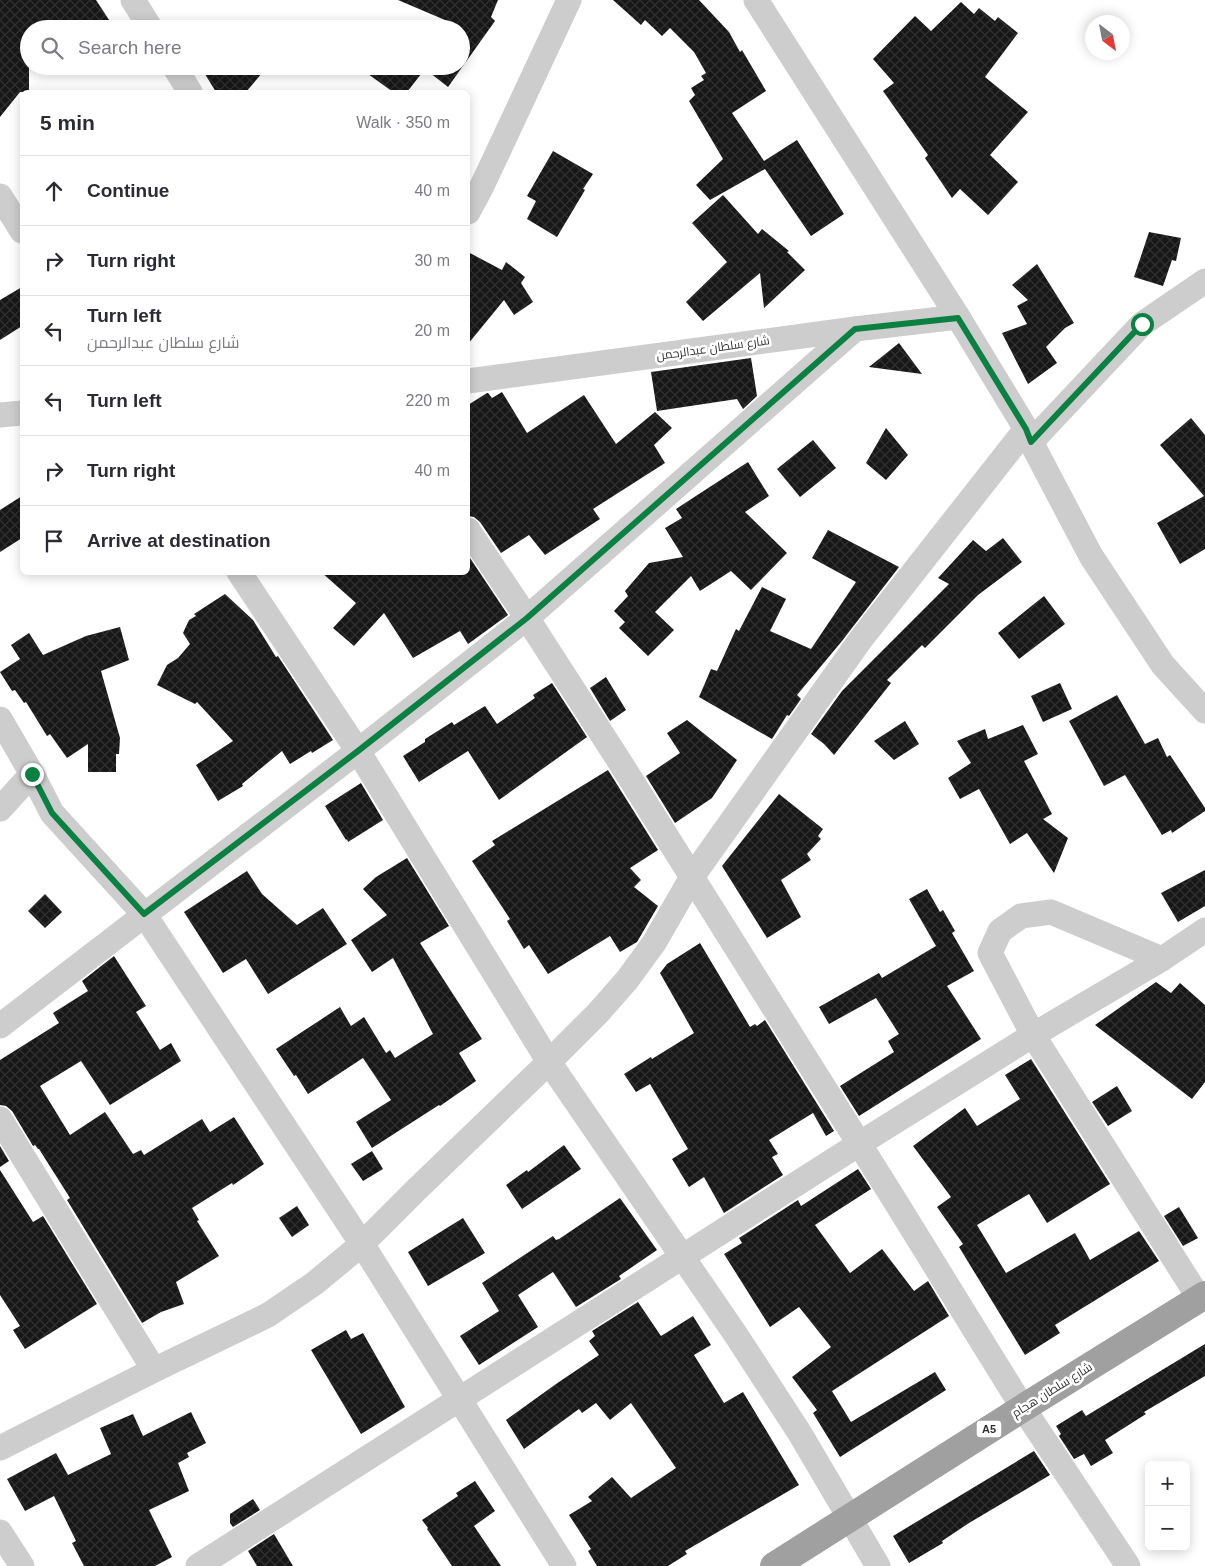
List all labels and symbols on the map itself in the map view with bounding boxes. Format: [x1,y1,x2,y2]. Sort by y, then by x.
north arrow [1085,15,1130,60]
route start [1131,313,1154,336]
street label: شارع سلطان عبدالرحمن [655,333,771,364]
route end [21,763,44,786]
street label: شارع سلطان هجام [1009,1360,1095,1421]
road number: A5 [976,1420,1002,1438]

